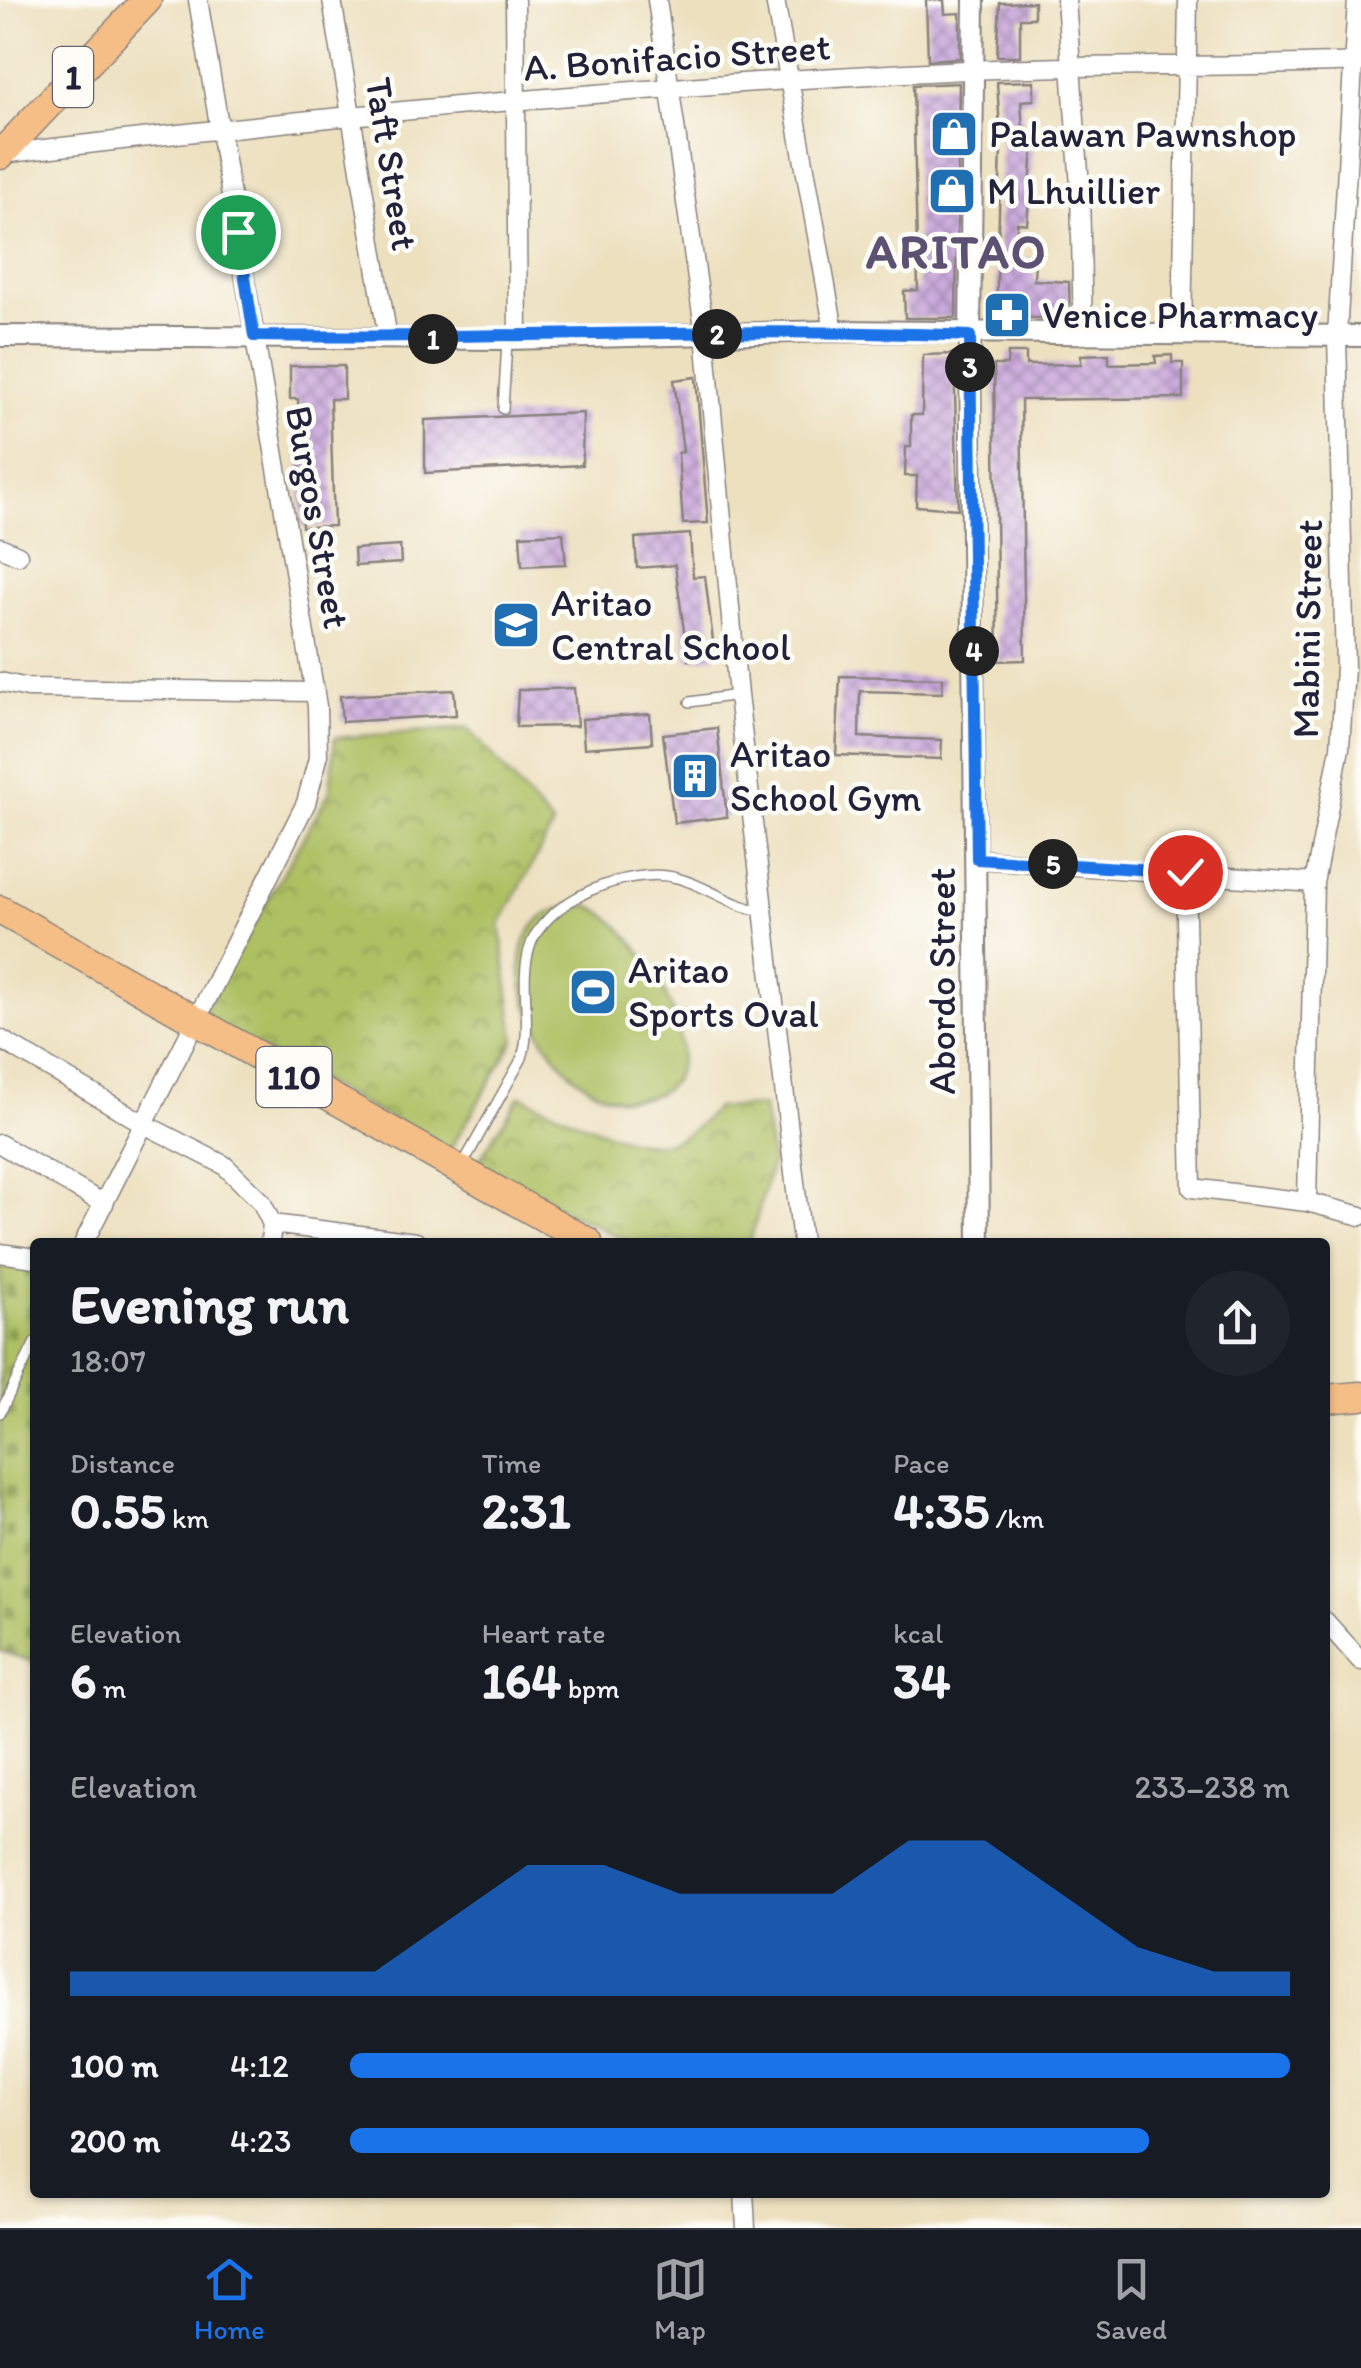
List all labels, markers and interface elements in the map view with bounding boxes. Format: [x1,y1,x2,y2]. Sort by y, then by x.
street label: A. Bonifacio Street [522,23,832,91]
road number: 1 [53,47,93,107]
street label: Taft Street [356,74,428,254]
shop icon: Palawan Pawnshop [928,108,980,160]
place label: Palawan Pawnshop [989,111,1296,157]
shop icon: M Lhuillier [926,165,978,217]
place label: M Lhuillier [987,168,1160,214]
pin [196,190,281,275]
icon: arrive [211,205,266,260]
district label: ARITAO [866,222,1048,280]
pharmacy icon: Venice Pharmacy [981,289,1033,341]
place label: Venice Pharmacy [1042,292,1318,338]
pin: 2 [692,309,742,359]
pin: 1 [408,314,458,364]
text: 2 [710,317,724,351]
text: 1 [427,322,440,356]
pin: 3 [945,342,995,392]
text: 3 [962,350,978,384]
street label: Burgos Street [276,402,360,632]
street label: Mabini Street [1282,519,1332,739]
place label: Aritao Central School [551,580,791,670]
school or university icon: Aritao Central School [490,599,542,651]
pin: 4 [949,626,999,676]
text: 4 [966,634,982,668]
place label: Aritao School Gym [730,731,922,821]
building icon: Aritao School Gym [669,750,721,802]
pin [1143,830,1228,915]
pin: 5 [1028,839,1078,889]
icon: check [1158,845,1213,900]
text: 5 [1046,847,1060,881]
street label: Abordo Street [919,867,965,1095]
place label: Aritao Sports Oval [628,947,819,1037]
sports icon: Aritao Sports Oval [567,966,619,1018]
road number: 110 [256,1047,332,1107]
text: Evening run [70,1271,349,1337]
button: share [1185,1271,1290,1376]
text: 18:07 [70,1342,146,1380]
text: Distance [70,1446,175,1480]
text: Time [482,1446,541,1480]
text: Pace [893,1446,949,1480]
text: 0.55 [70,1480,166,1541]
text: 2:31 [482,1480,571,1541]
text: 4:35 [893,1480,989,1541]
text: km [166,1501,209,1535]
text: /km [989,1501,1044,1535]
text: Elevation [70,1616,181,1650]
text: Heart rate [482,1616,606,1650]
text: kcal [893,1616,943,1650]
text: 6 [70,1650,96,1711]
text: 164 [482,1650,561,1711]
text: 34 [893,1650,951,1711]
text: m [96,1671,126,1705]
text: bpm [561,1671,620,1705]
text: Elevation [70,1768,197,1806]
text: 233–238 m [1135,1768,1290,1806]
text: 100 m [70,2047,158,2085]
text: 4:12 [230,2047,289,2085]
text: 200 m [70,2122,160,2160]
text: 4:23 [230,2122,291,2160]
tab: Home [194,2252,265,2346]
tab: Map [653,2252,708,2346]
tab: Saved [1096,2252,1167,2346]

